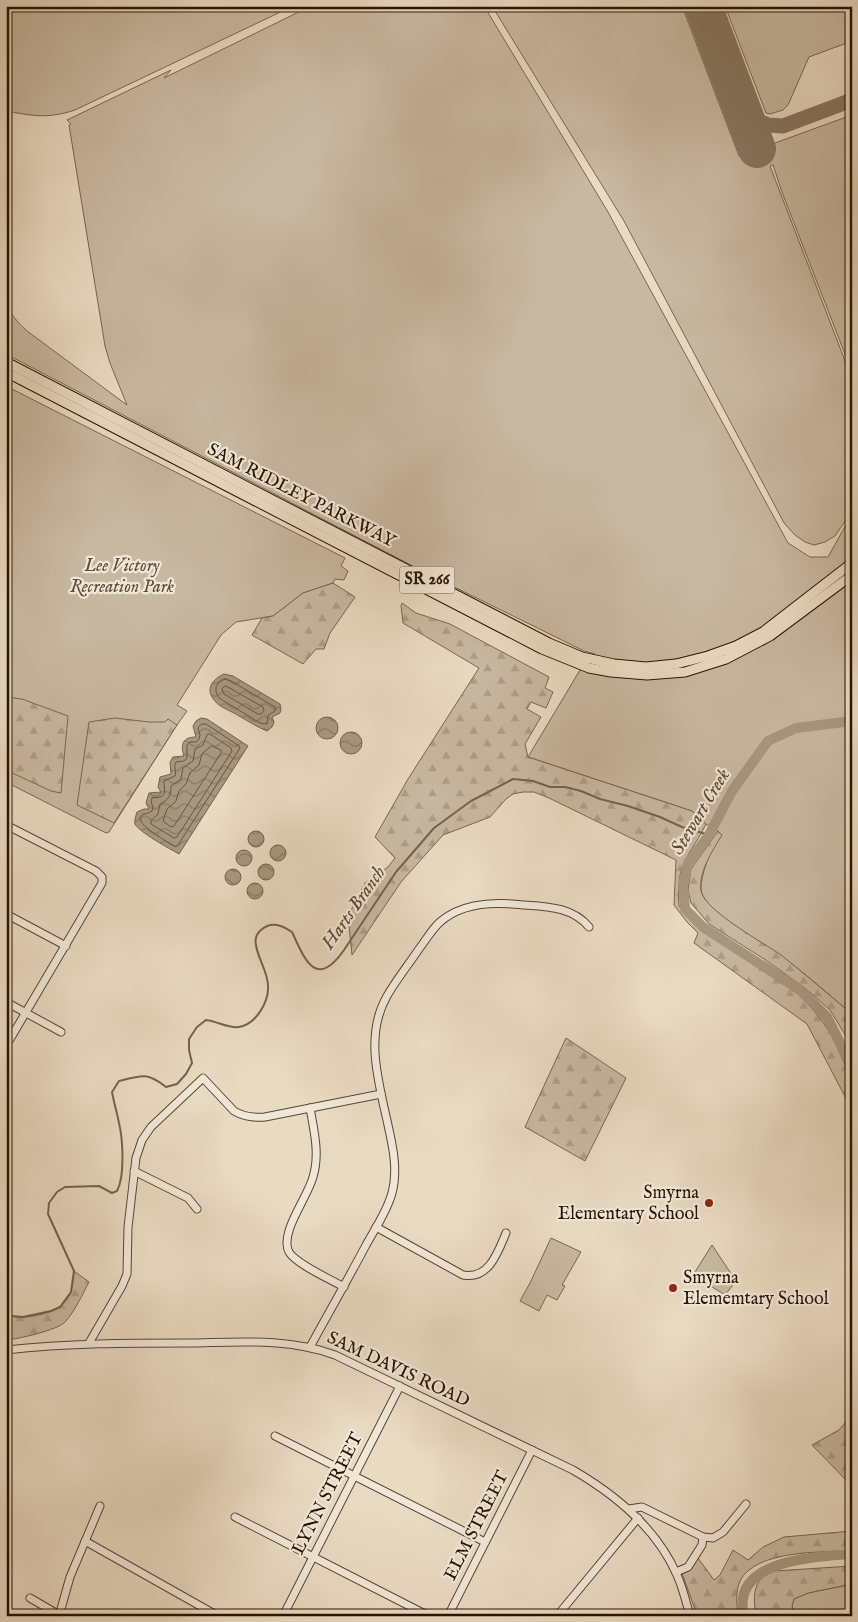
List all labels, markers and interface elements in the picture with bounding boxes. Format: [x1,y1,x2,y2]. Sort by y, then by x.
street label: SAM RIDLEY PARKWAY [203,439,400,554]
park label: Lee Victory Recreation Park [70,555,174,599]
road number: SR 266 [400,566,454,594]
water label: Stewart Creek [666,764,736,859]
water label: Harts Branch [316,862,391,955]
place label: Smyrna Elementary School [558,1182,699,1226]
marker: Smyrna Elementary School [703,1197,715,1209]
place label: Smyrna Elememtary School [683,1267,829,1311]
marker: Smyrna Elememtary School [667,1282,679,1294]
street label: SAM DAVIS ROAD [323,1327,473,1413]
street label: LYNN STREET [287,1429,369,1559]
street label: ELM STREET [439,1467,515,1585]

